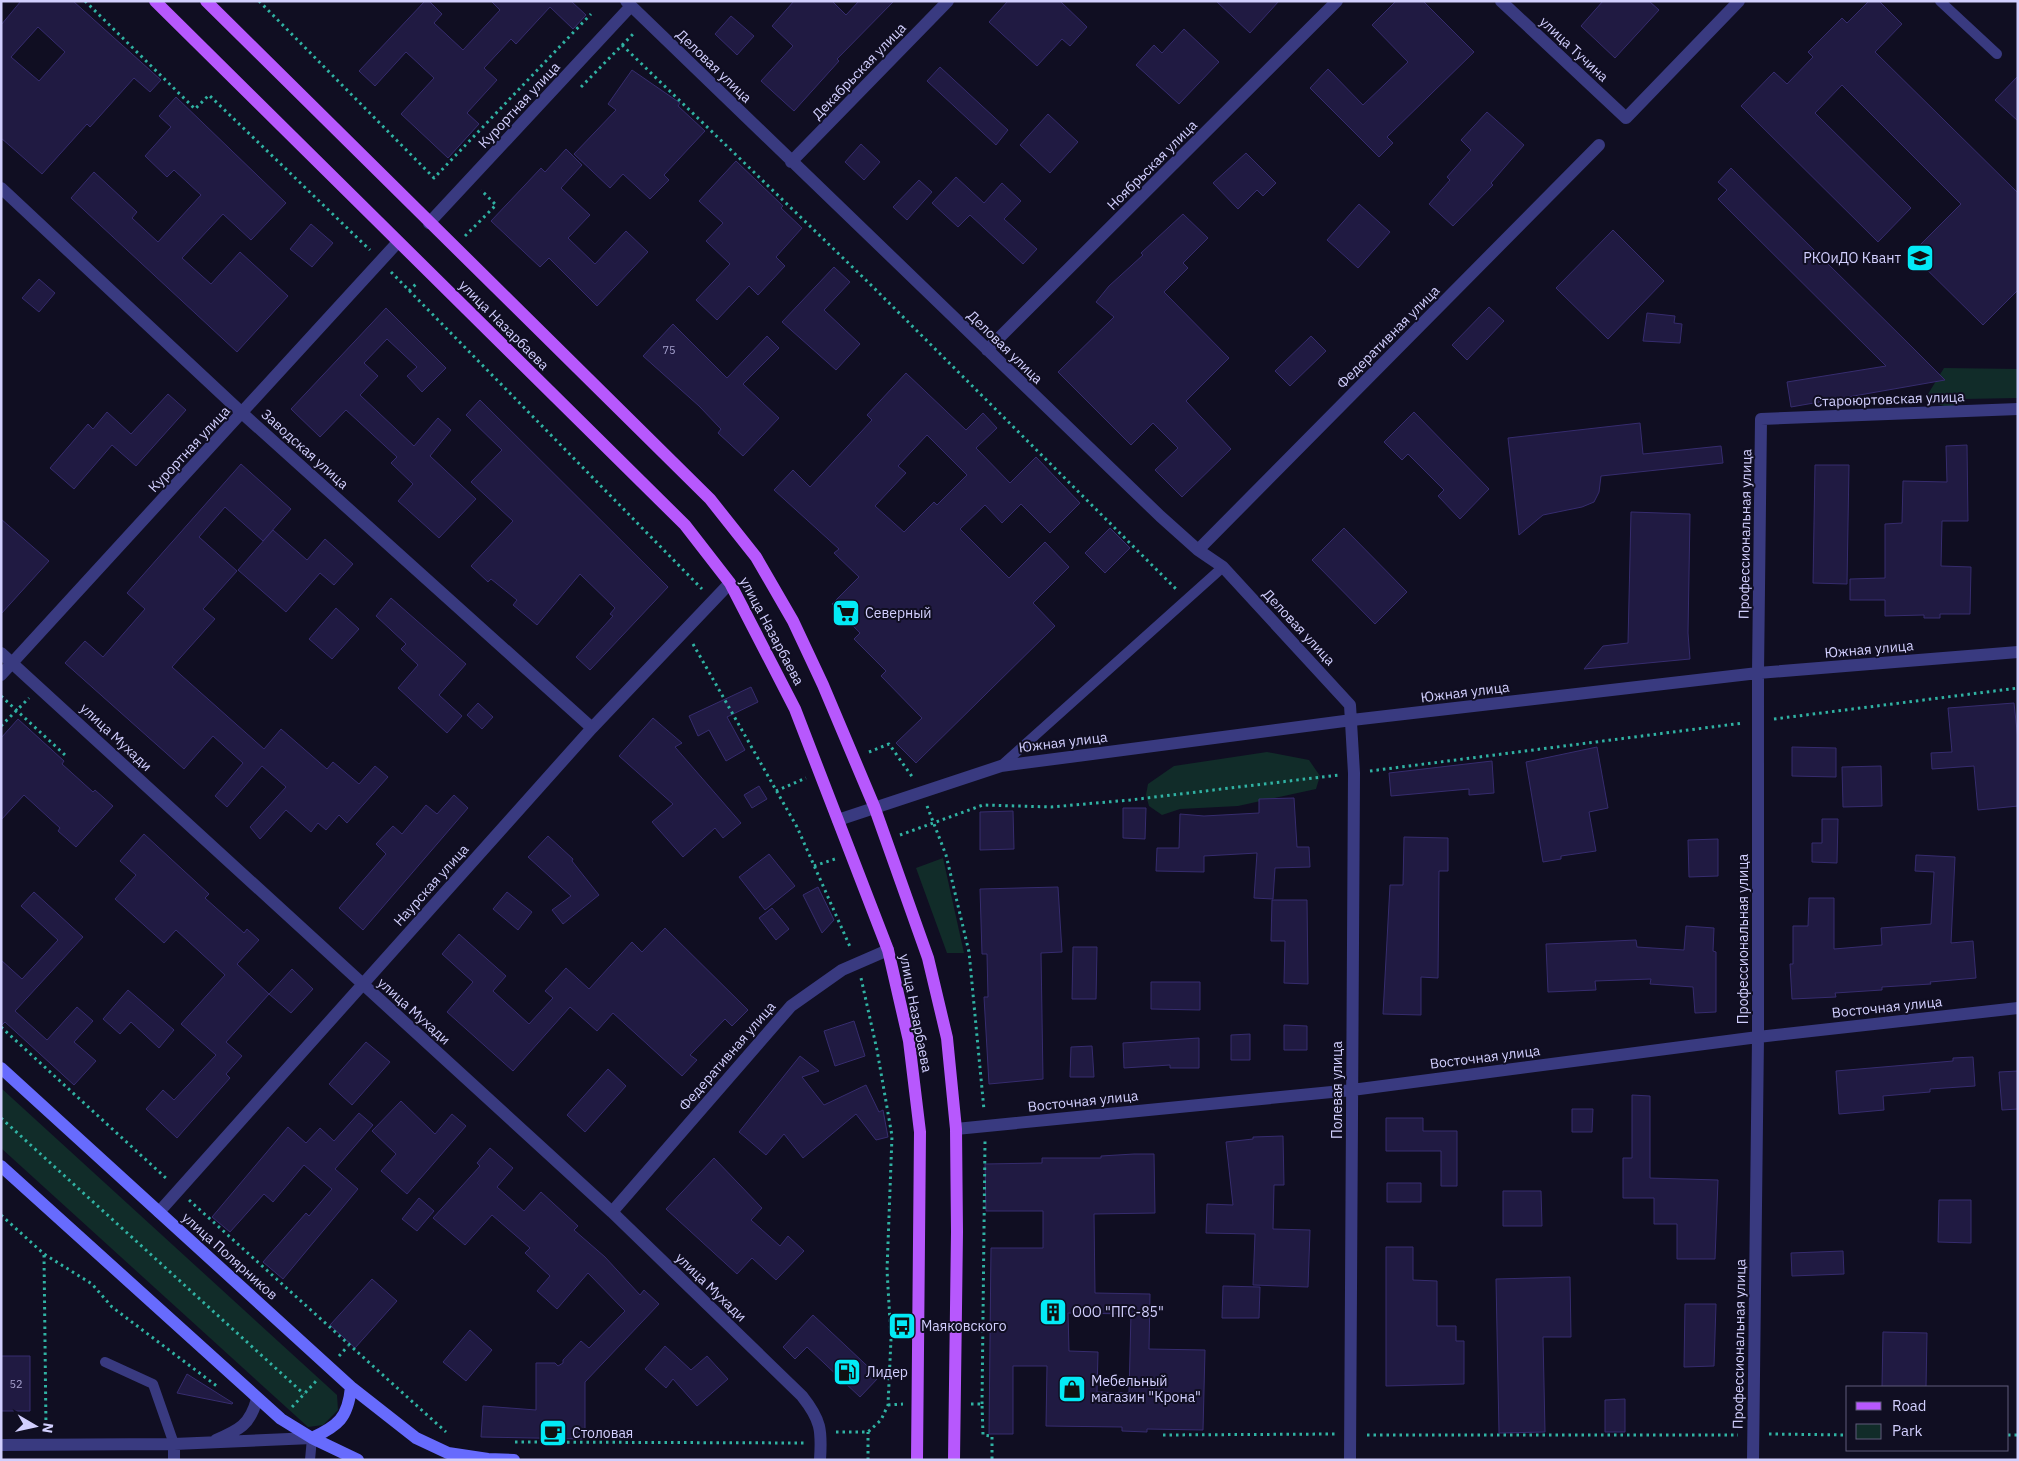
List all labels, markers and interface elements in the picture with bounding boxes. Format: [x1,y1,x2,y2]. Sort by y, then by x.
street label: улица Тучина [1536,12,1613,86]
street label: Декабрьская улица [808,18,910,123]
street label: Деловая улица [672,25,756,107]
street label: Курортная улица [474,58,564,152]
street label: Ноябрьская улица [1103,116,1201,214]
school or university icon: РКОиДО Квант [1905,243,1935,273]
place label: РКОиДО Квант [1803,249,1901,267]
street label: улица Назарбаева [455,276,553,374]
street label: Федеративная улица [1333,281,1444,392]
street label: Деловая улица [963,306,1047,388]
house number: 75 [662,343,676,357]
street label: Староюртовская улица [1813,387,1965,411]
street label: Курортная улица [144,402,234,496]
street label: Заводская улица [258,405,353,493]
street label: Профессиональная улица [1735,448,1755,619]
street label: улица Назарбаева [736,574,808,689]
street label: Деловая улица [1259,585,1339,669]
supermarket icon: Северный [831,598,861,628]
place label: Северный [865,604,932,622]
street label: Южная улица [1824,636,1915,662]
street label: Южная улица [1420,678,1511,706]
street label: улица Мухади [76,699,156,775]
street label: Южная улица [1018,728,1109,756]
street label: Наурская улица [389,840,473,930]
street label: Профессиональная улица [1734,853,1752,1024]
street label: улица Назарбаева [896,952,936,1074]
street label: улица Мухади [374,974,454,1048]
street label: Восточная улица [1831,992,1944,1022]
street label: Федеративная улица [675,997,780,1114]
street label: Полевая улица [1328,1041,1346,1139]
street label: Восточная улица [1429,1041,1542,1073]
street label: Восточная улица [1027,1086,1140,1116]
street label: улица Полярников [178,1208,282,1304]
street label: улица Мухади [672,1249,750,1325]
street label: Профессиональная улица [1729,1258,1749,1429]
building icon: ООО "ПГС-85" [1038,1297,1068,1327]
place label: ООО "ПГС-85" [1072,1303,1164,1321]
bus stop icon: Маяковского [887,1311,917,1341]
place label: Маяковского [921,1317,1007,1335]
fuel station icon: Лидер [832,1357,862,1387]
place label: Лидер [866,1363,908,1381]
place label: Мебельный магазин "Крона" [1091,1372,1201,1406]
shop icon: Мебельный магазин "Крона" [1057,1374,1087,1404]
house number: 52 [9,1377,23,1391]
legend [1846,1386,2009,1451]
text: Road [1892,1396,1927,1415]
north arrow [10,1401,60,1451]
cafe icon: Столовая [538,1418,568,1448]
text: Park [1892,1421,1922,1440]
text: N [38,1422,58,1434]
place label: Столовая [572,1424,633,1442]

